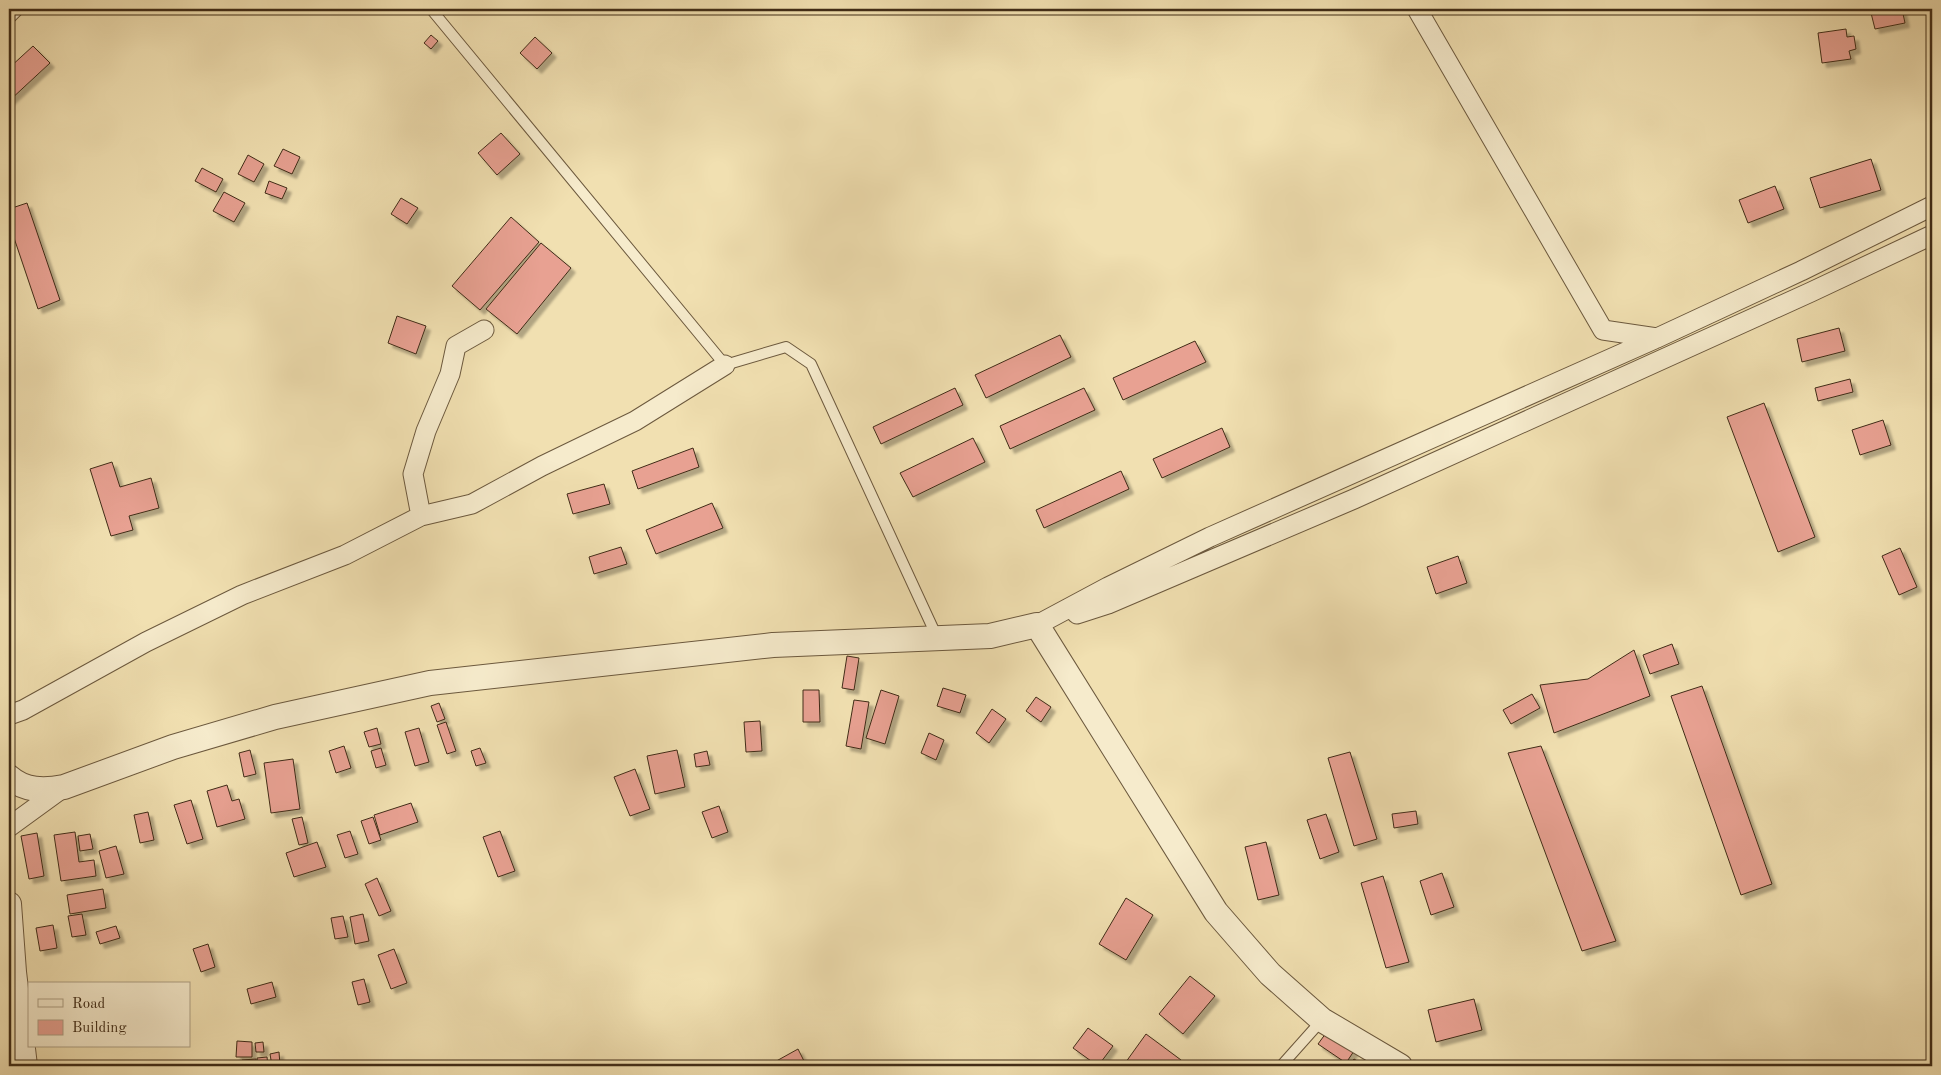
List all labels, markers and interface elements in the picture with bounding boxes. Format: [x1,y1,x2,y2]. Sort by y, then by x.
legend [28,982,190,1048]
text: Road [72,997,106,1012]
text: Building [72,1021,127,1036]

